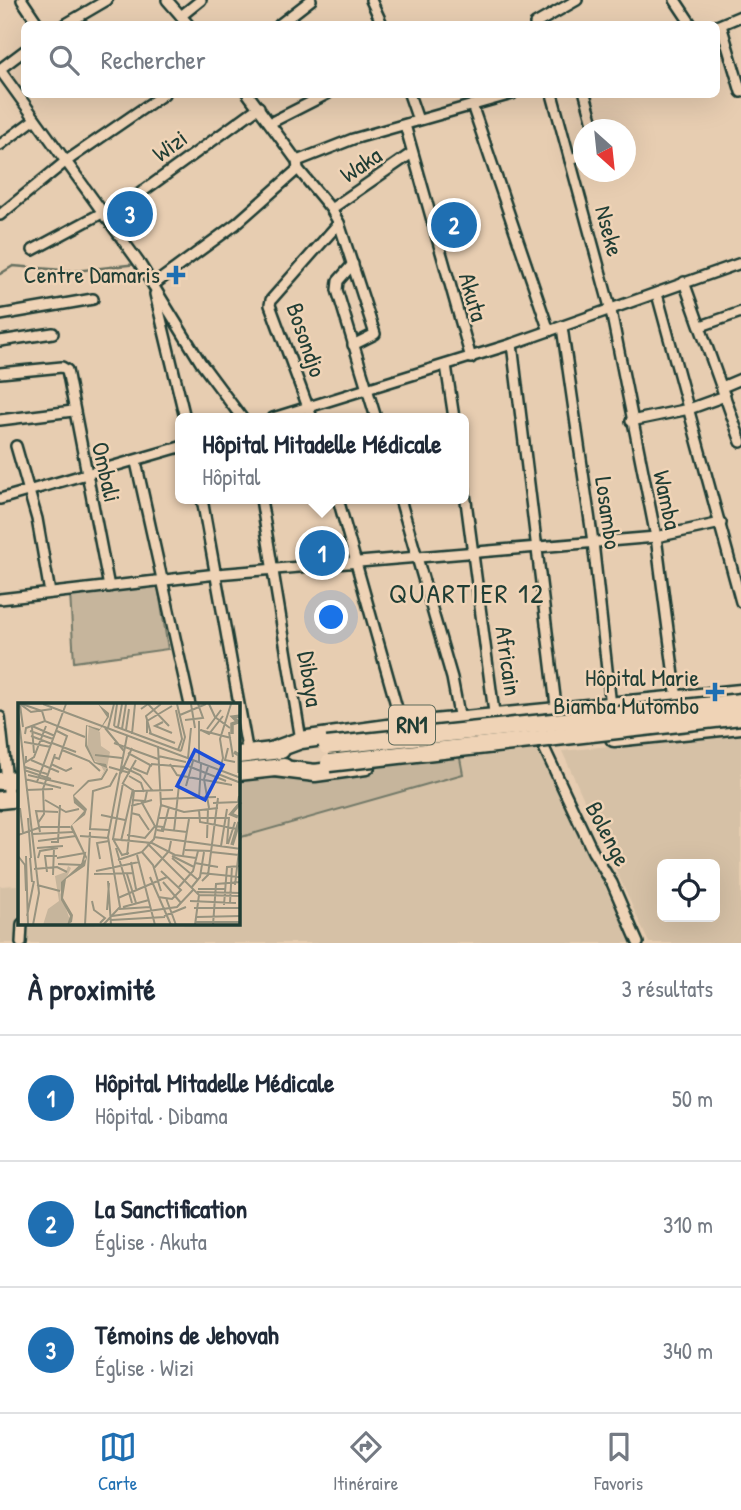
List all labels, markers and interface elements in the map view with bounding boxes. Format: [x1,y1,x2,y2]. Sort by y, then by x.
search box [21,21,720,98]
icon: search [45,41,83,79]
text: Rechercher [101,42,206,77]
north arrow [573,119,636,182]
street label: Wizi [146,122,193,169]
street label: Waka [333,139,387,190]
pin: 3 [107,188,153,240]
pin: 2 [431,199,477,251]
street label: Nseke [588,202,632,260]
place label: Centre Damaris [23,258,160,290]
marker: Centre Damaris [166,265,186,285]
street label: Akuta [452,269,496,325]
street label: Bosondjo [279,298,335,381]
popup [175,413,469,504]
text: Hôpital Mitadelle Médicale [202,426,442,461]
street label: Ombali [85,439,129,505]
text: Hôpital [202,461,260,492]
street label: Wamba [646,467,690,532]
street label: Losambo [588,474,630,552]
pin: 1 [299,527,345,579]
district label: QUARTIER 12 [389,574,545,612]
your location [314,600,348,634]
street label: Africain [488,624,530,698]
street label: Dibaya [291,649,331,709]
place label: Hôpital Marie Biamba Mutombo [553,661,699,721]
marker: Hôpital Marie Biamba Mutombo [705,682,725,702]
inset map [18,703,240,926]
road number: RN1 [389,706,435,744]
street label: Bolenge [579,796,639,872]
map controls [657,859,720,922]
button: locate [657,859,720,922]
text: À proximité [28,969,156,1009]
text: 3 résultats [622,973,713,1004]
text: Hôpital Mitadelle Médicale [95,1065,334,1100]
text: 1 [47,1083,55,1114]
text: 50 m [672,1083,713,1114]
text: Hôpital · Dibama [95,1100,227,1131]
text: La Sanctification [95,1191,247,1226]
text: 2 [46,1209,56,1240]
text: 310 m [663,1209,713,1240]
text: Église · Akuta [95,1226,207,1257]
text: Témoins de Jehovah [95,1317,279,1352]
text: 3 [46,1335,56,1366]
text: 340 m [663,1335,713,1366]
text: Église · Wizi [95,1352,194,1383]
tab: Carte [98,1428,137,1496]
tab: Itinéraire [333,1428,398,1496]
tab: Favoris [594,1428,643,1496]

